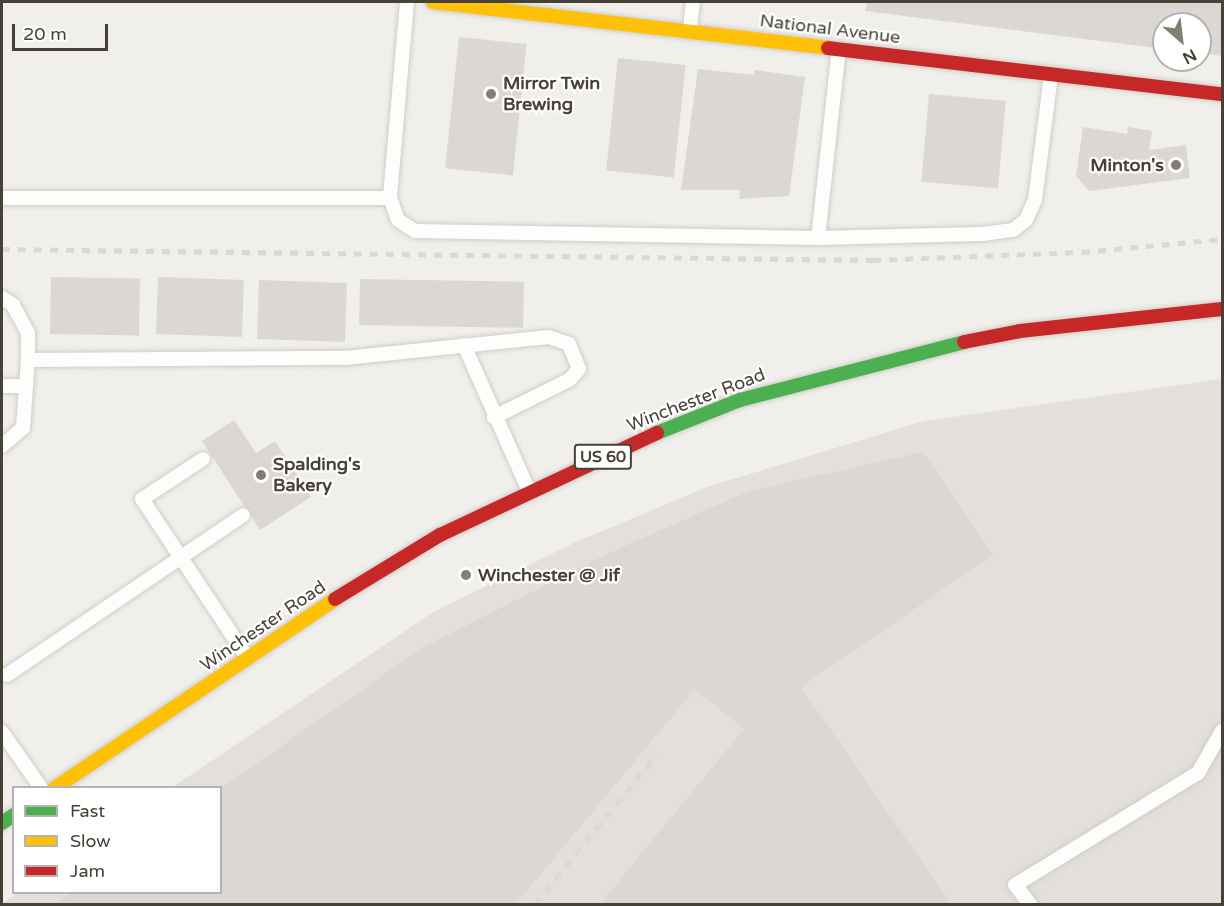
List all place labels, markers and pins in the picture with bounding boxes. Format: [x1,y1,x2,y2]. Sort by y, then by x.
place label: Mirror Twin Brewing [503,73,600,116]
marker: Mirror Twin Brewing [484,87,498,101]
place label: Minton's [1090,154,1164,176]
marker: Minton's [1169,158,1183,172]
place label: Spalding's Bakery [273,454,361,496]
marker: Spalding's Bakery [254,468,268,482]
place label: Winchester @ Jif [478,564,620,586]
marker: Winchester @ Jif [459,568,473,582]

